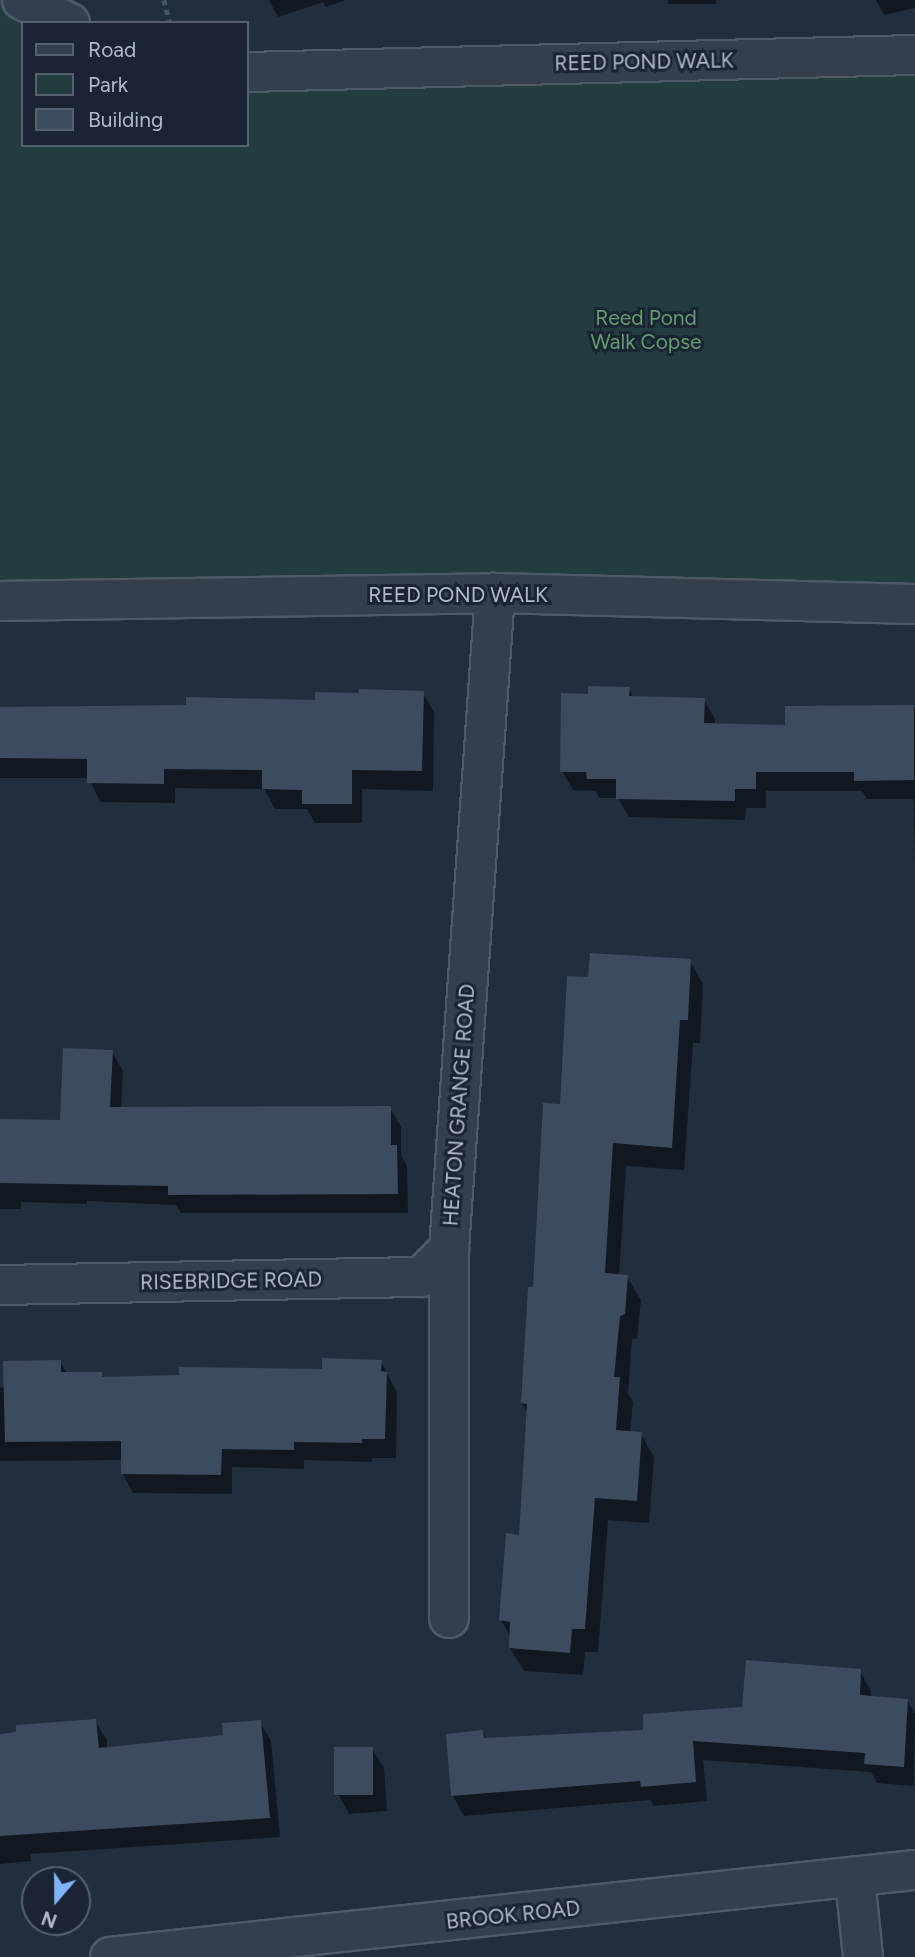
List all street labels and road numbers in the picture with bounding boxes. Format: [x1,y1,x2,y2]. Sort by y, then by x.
street label: REED POND WALK [554,48,734,76]
street label: REED POND WALK [368,582,548,608]
street label: HEATON GRANGE ROAD [438,983,480,1227]
street label: RISEBRIDGE ROAD [140,1267,322,1295]
street label: BROOK ROAD [445,1895,581,1935]

